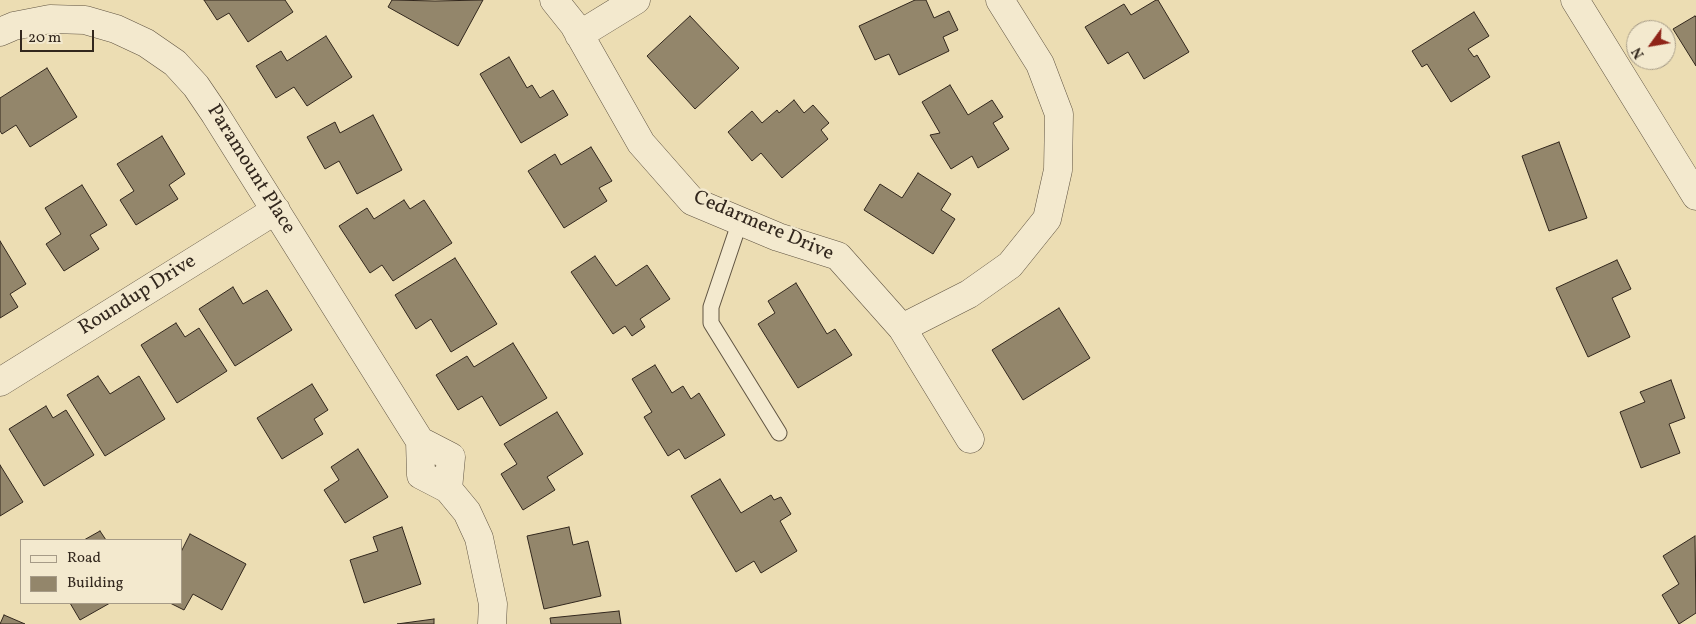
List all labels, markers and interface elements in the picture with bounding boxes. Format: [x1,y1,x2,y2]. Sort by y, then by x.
scale bar [22,20,96,52]
north arrow [1626,20,1676,70]
text: 20 m [28,28,61,49]
text: N [1628,43,1649,62]
street label: Paramount Place [200,101,300,239]
street label: Cedarmere Drive [689,187,837,267]
street label: Roundup Drive [75,250,201,342]
legend [20,539,182,604]
text: Road [67,548,101,569]
text: Building [67,573,123,594]

